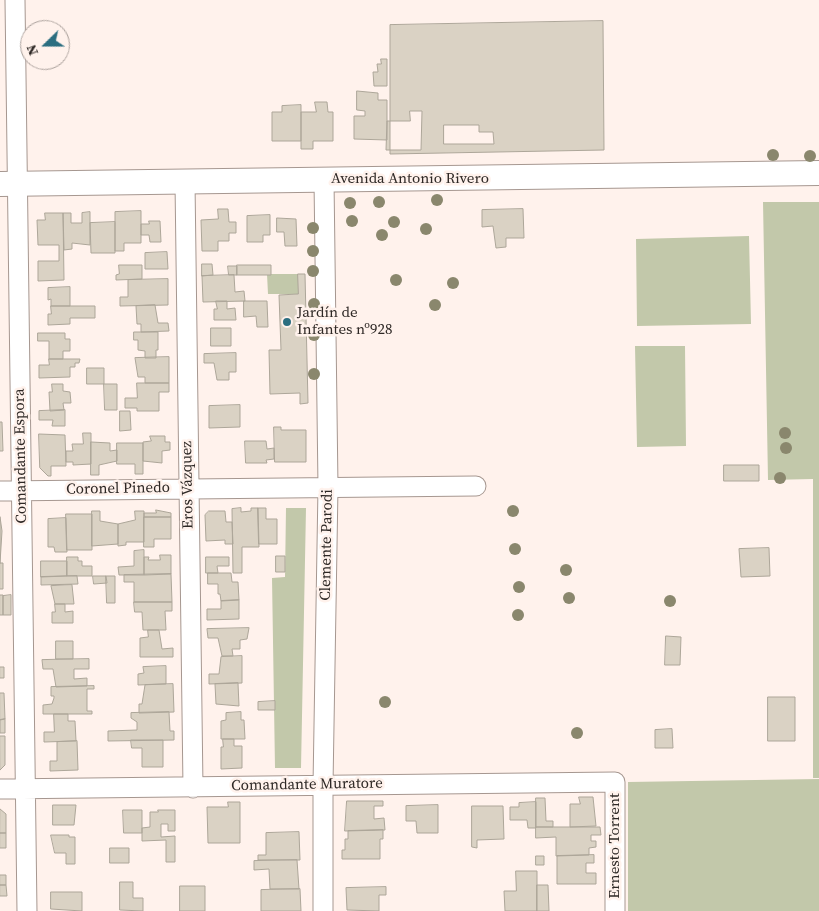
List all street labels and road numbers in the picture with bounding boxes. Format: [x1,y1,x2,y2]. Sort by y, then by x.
street label: Avenida Antonio Rivero [331,170,489,188]
street label: Comandante Espora [11,388,31,524]
street label: Eros Vázquez [178,441,198,529]
street label: Coronel Pinedo [66,479,170,499]
street label: Clemente Parodi [317,489,337,601]
street label: Comandante Muratore [231,775,383,795]
street label: Ernesto Torrent [606,793,624,899]

